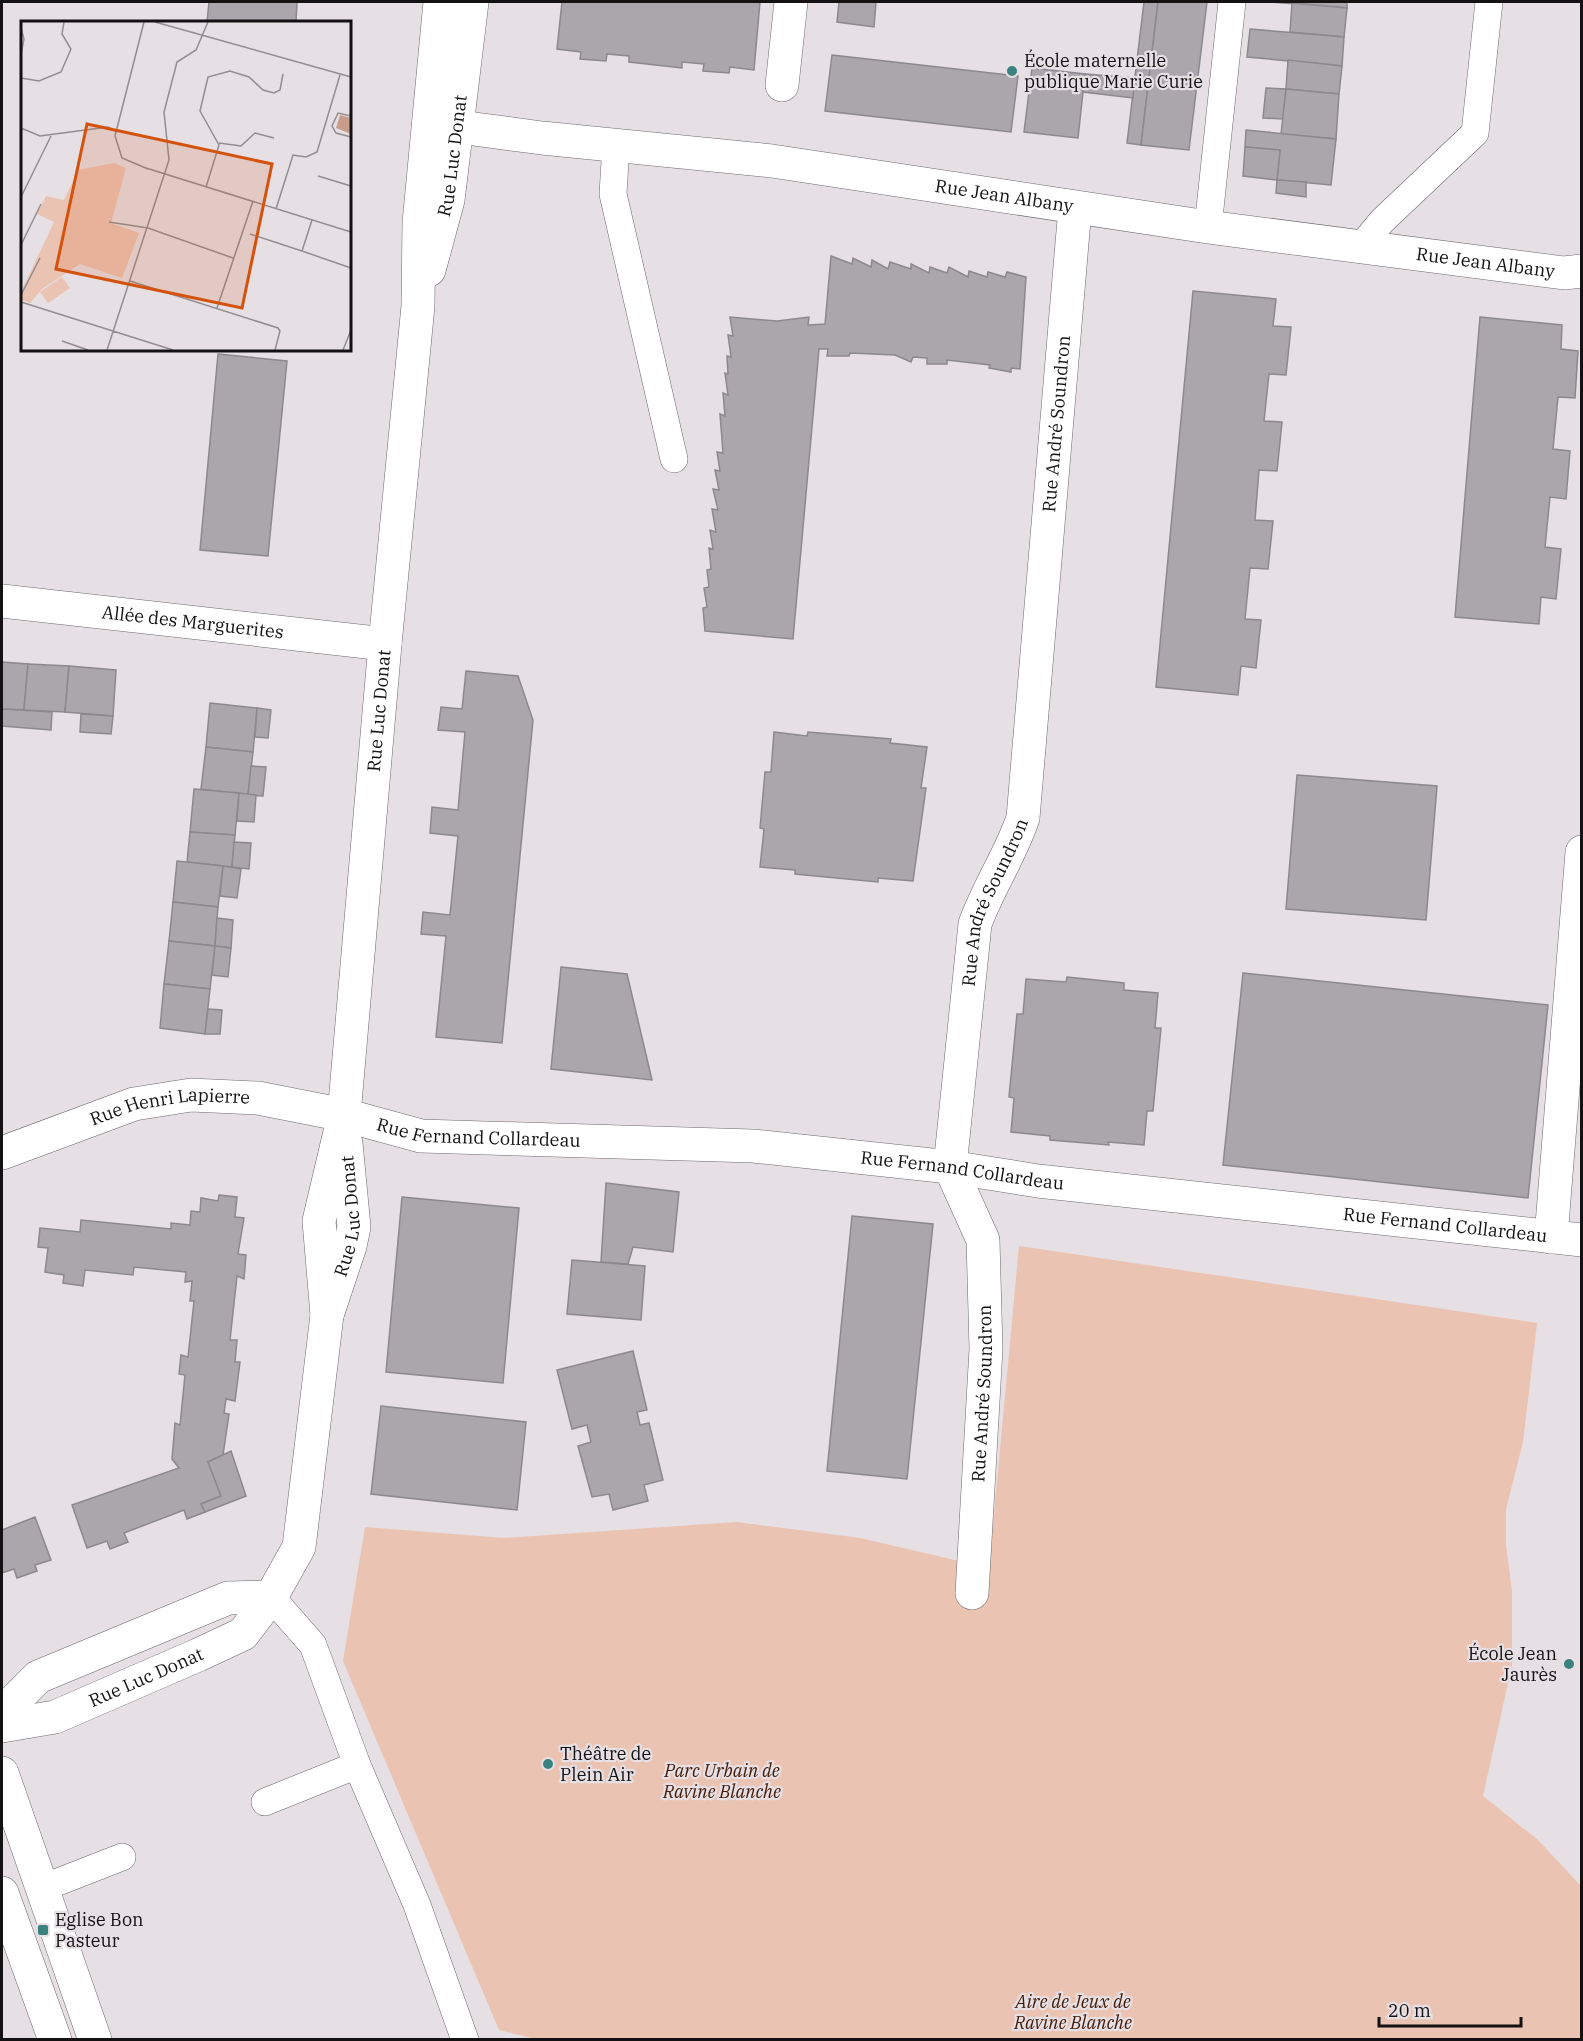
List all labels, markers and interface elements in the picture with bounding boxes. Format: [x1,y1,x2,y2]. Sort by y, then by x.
inset map [21,21,351,351]
place label: École maternelle publique Marie Curie [1024,49,1203,93]
marker: École maternelle publique Marie Curie [1005,64,1019,78]
street label: Rue Luc Donat [432,94,472,219]
street label: Rue Jean Albany [934,174,1075,218]
street label: Rue Jean Albany [1415,242,1557,283]
street label: Rue André Soundron [1037,334,1075,513]
street label: Allée des Marguerites [101,600,285,644]
street label: Rue Luc Donat [362,649,395,773]
street label: Rue André Soundron [957,815,1033,987]
street label: Rue Henri Lapierre [87,1083,250,1130]
street label: Rue Fernand Collardeau [374,1112,581,1152]
street label: Rue Fernand Collardeau [859,1146,1065,1195]
street label: Rue Luc Donat [329,1155,365,1280]
street label: Rue Fernand Collardeau [1342,1202,1548,1247]
street label: Rue André Soundron [966,1304,997,1483]
street label: Rue Luc Donat [85,1642,207,1712]
place label: École Jean Jaurès [1468,1642,1557,1686]
marker: École Jean Jaurès [1562,1657,1576,1671]
place label: Théâtre de Plein Air [560,1742,651,1786]
marker: Théâtre de Plein Air [541,1757,555,1771]
park label: Parc Urbain de Ravine Blanche [662,1759,781,1803]
place label: Eglise Bon Pasteur [55,1908,144,1952]
marker: Eglise Bon Pasteur [36,1923,50,1937]
park label: Aire de Jeux de Ravine Blanche [1013,1990,1132,2034]
scale bar [1379,1990,1522,2028]
text: 20 m [1388,1999,1431,2022]

